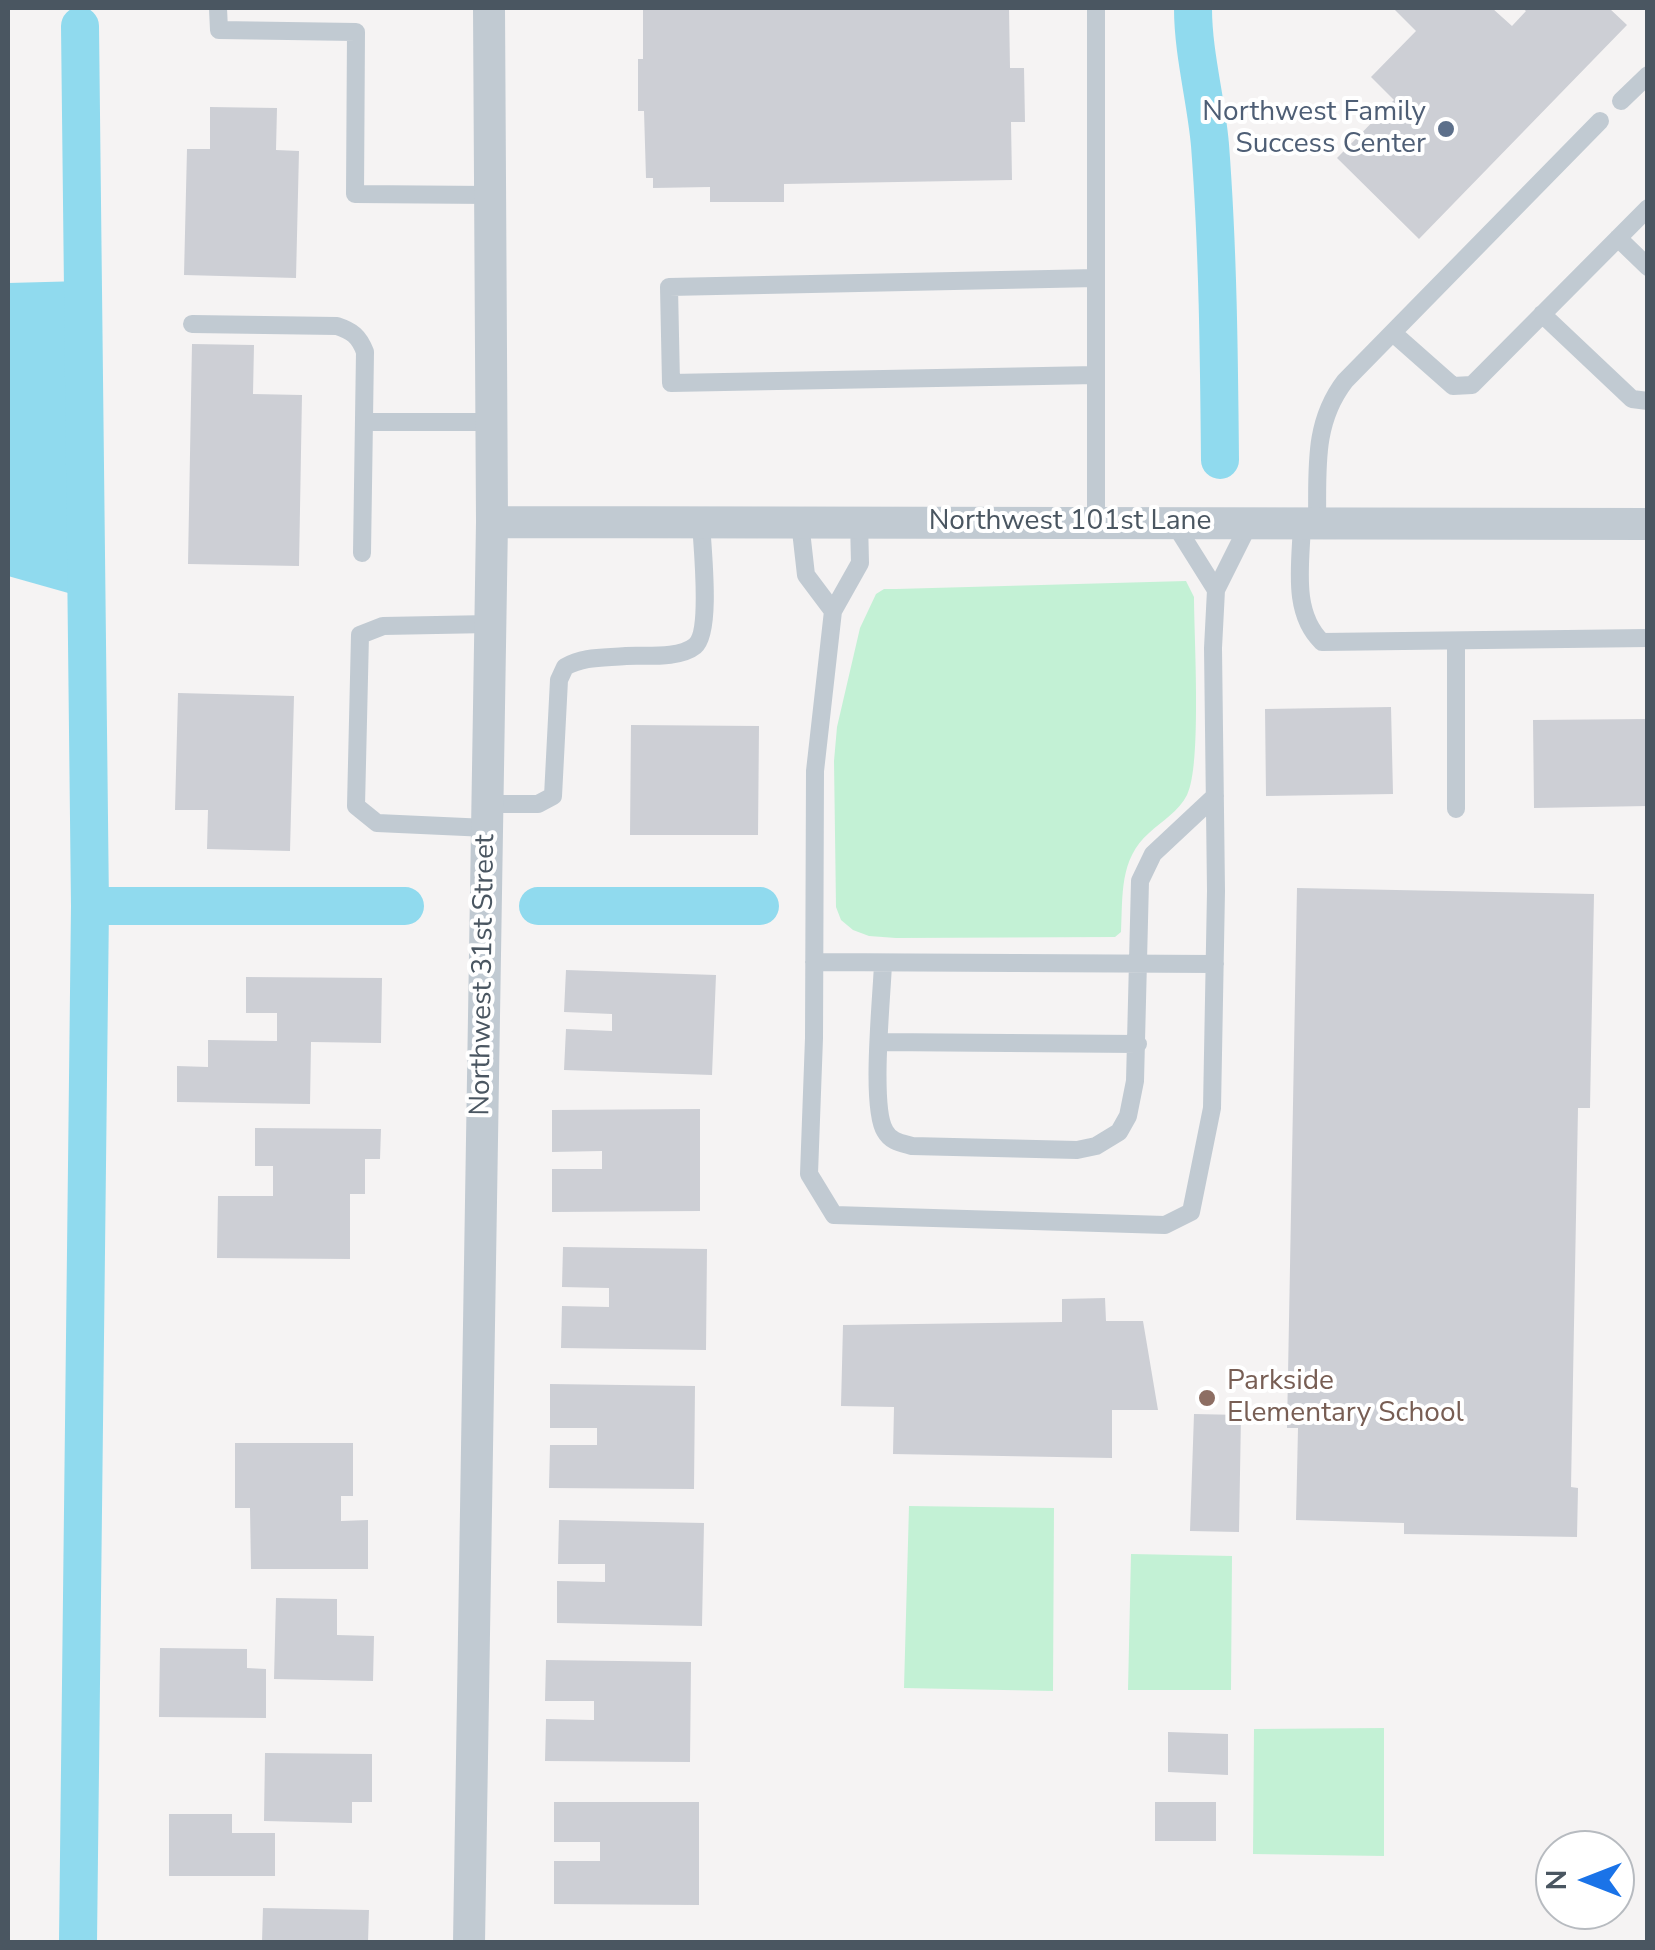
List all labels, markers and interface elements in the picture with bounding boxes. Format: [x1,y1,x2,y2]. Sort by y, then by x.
place label: Northwest Family Success Center [1202,96,1426,162]
marker: Northwest Family Success Center [1435,118,1457,140]
street label: Northwest 101st Lane [929,505,1211,539]
street label: Northwest 31st Street [465,834,503,1116]
place label: Parkside Elementary School [1227,1365,1464,1431]
marker: Parkside Elementary School [1196,1387,1218,1409]
north arrow [1535,1830,1635,1930]
text: N [1538,1870,1576,1890]

